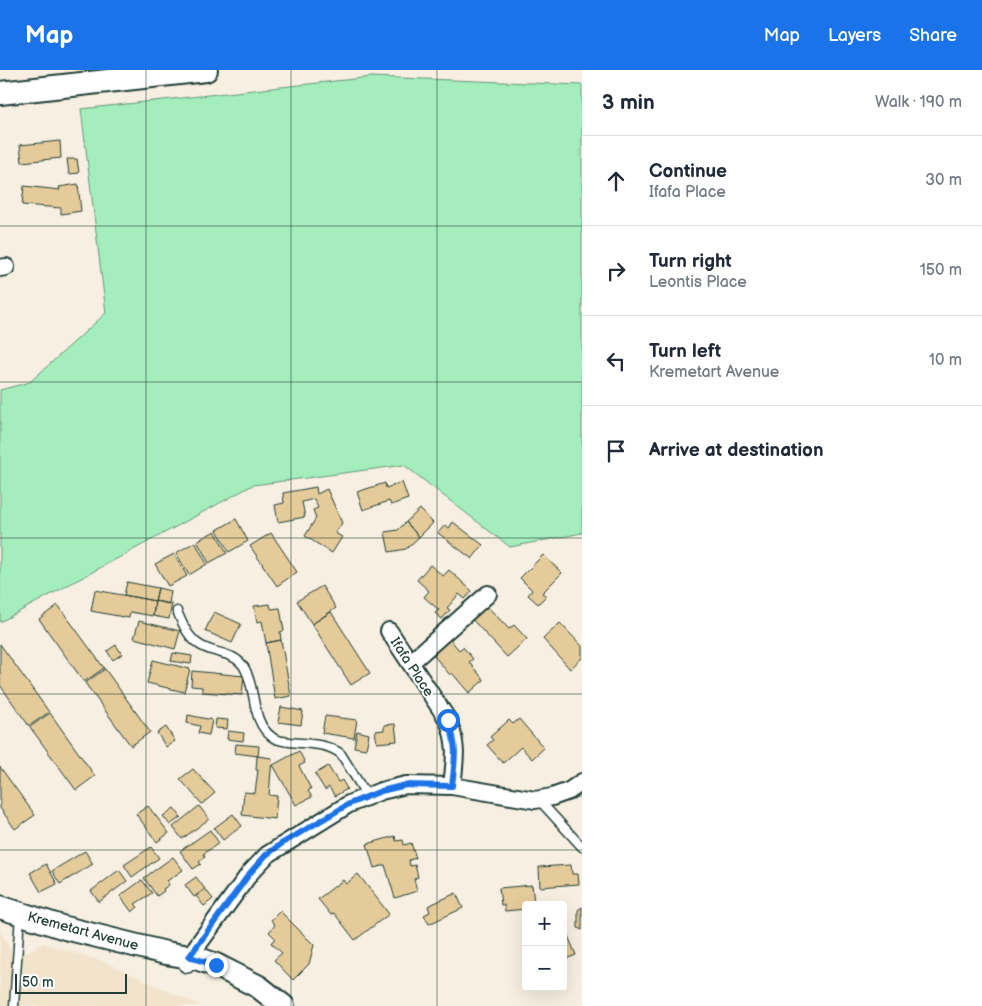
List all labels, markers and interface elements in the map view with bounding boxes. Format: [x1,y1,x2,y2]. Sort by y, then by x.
text: Map [25,21,73,50]
text: Map [764,25,800,46]
text: Layers [828,25,881,46]
text: Share [909,25,957,46]
text: 3 min [602,90,655,115]
text: Walk · 190 m [875,93,962,112]
text: Continue [649,160,727,183]
icon: ahead [602,167,630,195]
text: 30 m [925,171,962,190]
text: Ifafa Place [649,183,726,202]
text: Turn right [649,250,732,273]
icon: right [602,257,630,285]
text: 150 m [920,261,962,280]
text: Leontis Place [649,273,747,292]
text: Turn left [649,340,721,363]
icon: left [602,347,630,375]
text: 10 m [929,351,962,370]
text: Kremetart Avenue [649,363,779,382]
icon: arrive [602,437,630,465]
text: Arrive at destination [649,439,824,462]
street label: Ifafa Place [387,634,437,700]
route start [437,709,460,732]
map controls [522,901,567,991]
button: + [522,901,567,946]
street label: Kremetart Avenue [26,908,140,954]
button: − [522,946,567,991]
route end [205,954,228,977]
scale bar [15,971,128,994]
text: 50 m [22,974,54,991]

